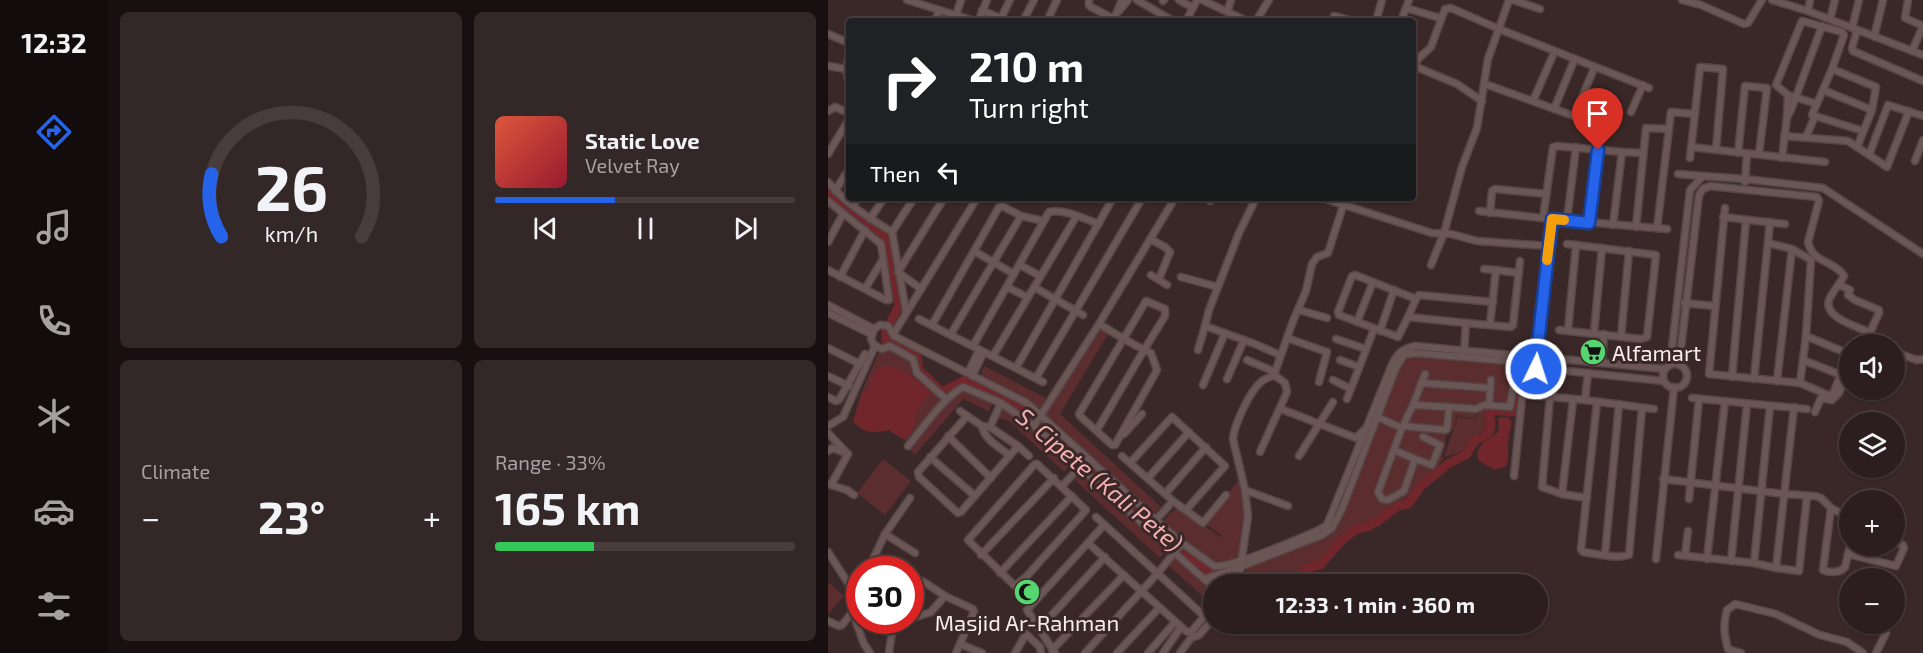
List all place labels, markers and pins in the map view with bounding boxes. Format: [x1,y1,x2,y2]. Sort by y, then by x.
pin [1572,88,1623,150]
supermarket icon: Alfamart [1578,337,1608,367]
place label: Alfamart [1612,339,1701,365]
mosque icon: Masjid Ar-Rahman [1012,577,1042,607]
place label: Masjid Ar-Rahman [935,609,1119,636]

